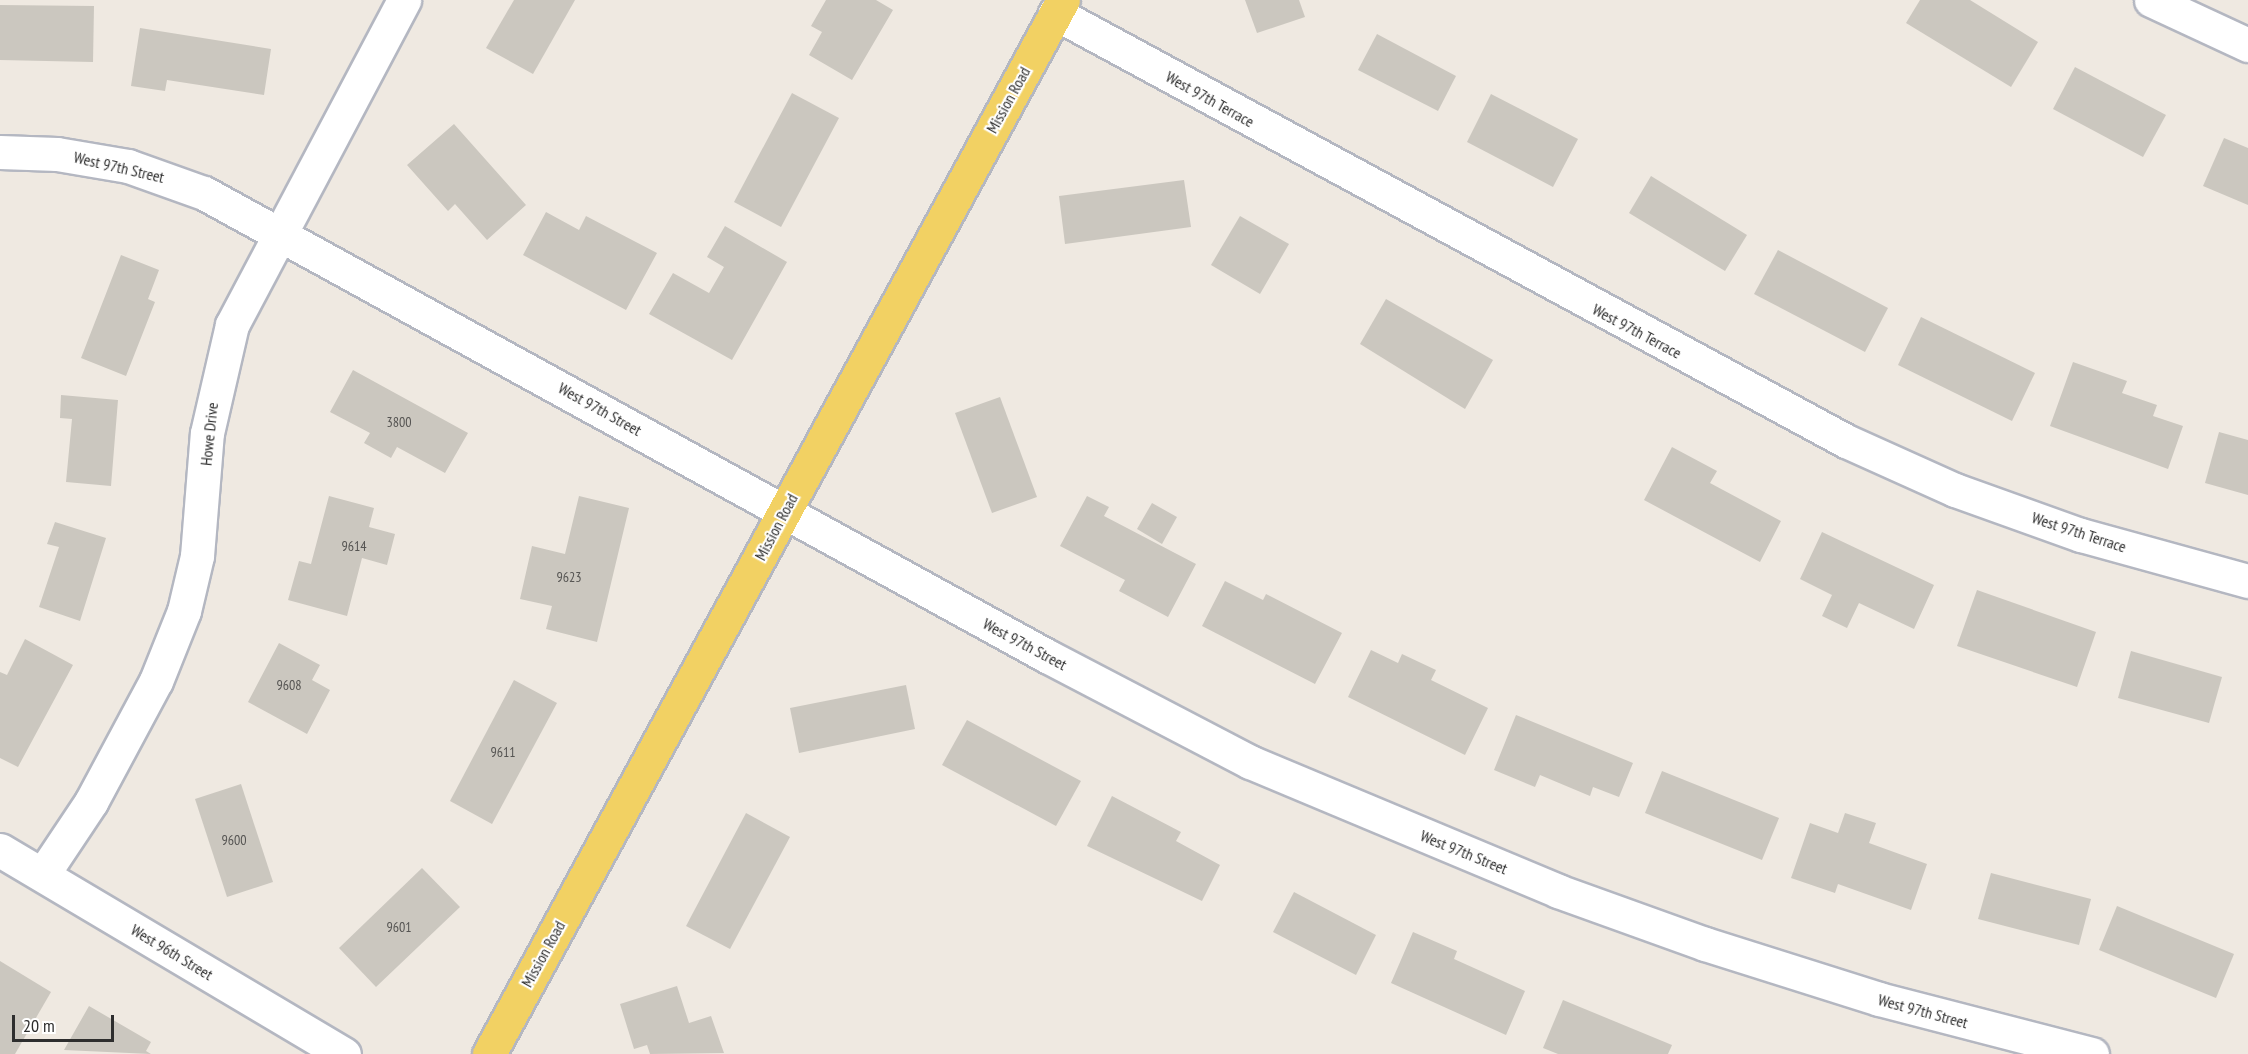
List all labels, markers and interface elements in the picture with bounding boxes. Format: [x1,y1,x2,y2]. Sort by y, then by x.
street label: Mission Road [982,64,1034,136]
street label: West 97th Terrace [1162,67,1258,131]
street label: West 97th Street [72,147,166,187]
street label: West 97th Terrace [1589,299,1685,363]
street label: West 97th Street [555,378,645,440]
street label: Howe Drive [196,401,222,467]
house number: 3800 [386,414,412,430]
street label: Mission Road [750,490,802,564]
street label: West 97th Terrace [2029,508,2129,556]
house number: 9614 [341,538,367,554]
house number: 9623 [556,569,582,585]
street label: West 97th Street [980,614,1070,674]
house number: 9608 [276,677,302,693]
house number: 9611 [490,744,516,760]
street label: West 97th Street [1418,826,1510,878]
house number: 9600 [221,832,247,848]
street label: Mission Road [517,918,569,990]
house number: 9601 [386,919,412,935]
street label: West 96th Street [127,920,217,984]
street label: West 97th Street [1876,990,1970,1032]
scale bar [15,1003,117,1041]
text: 20 m [23,1014,55,1037]

